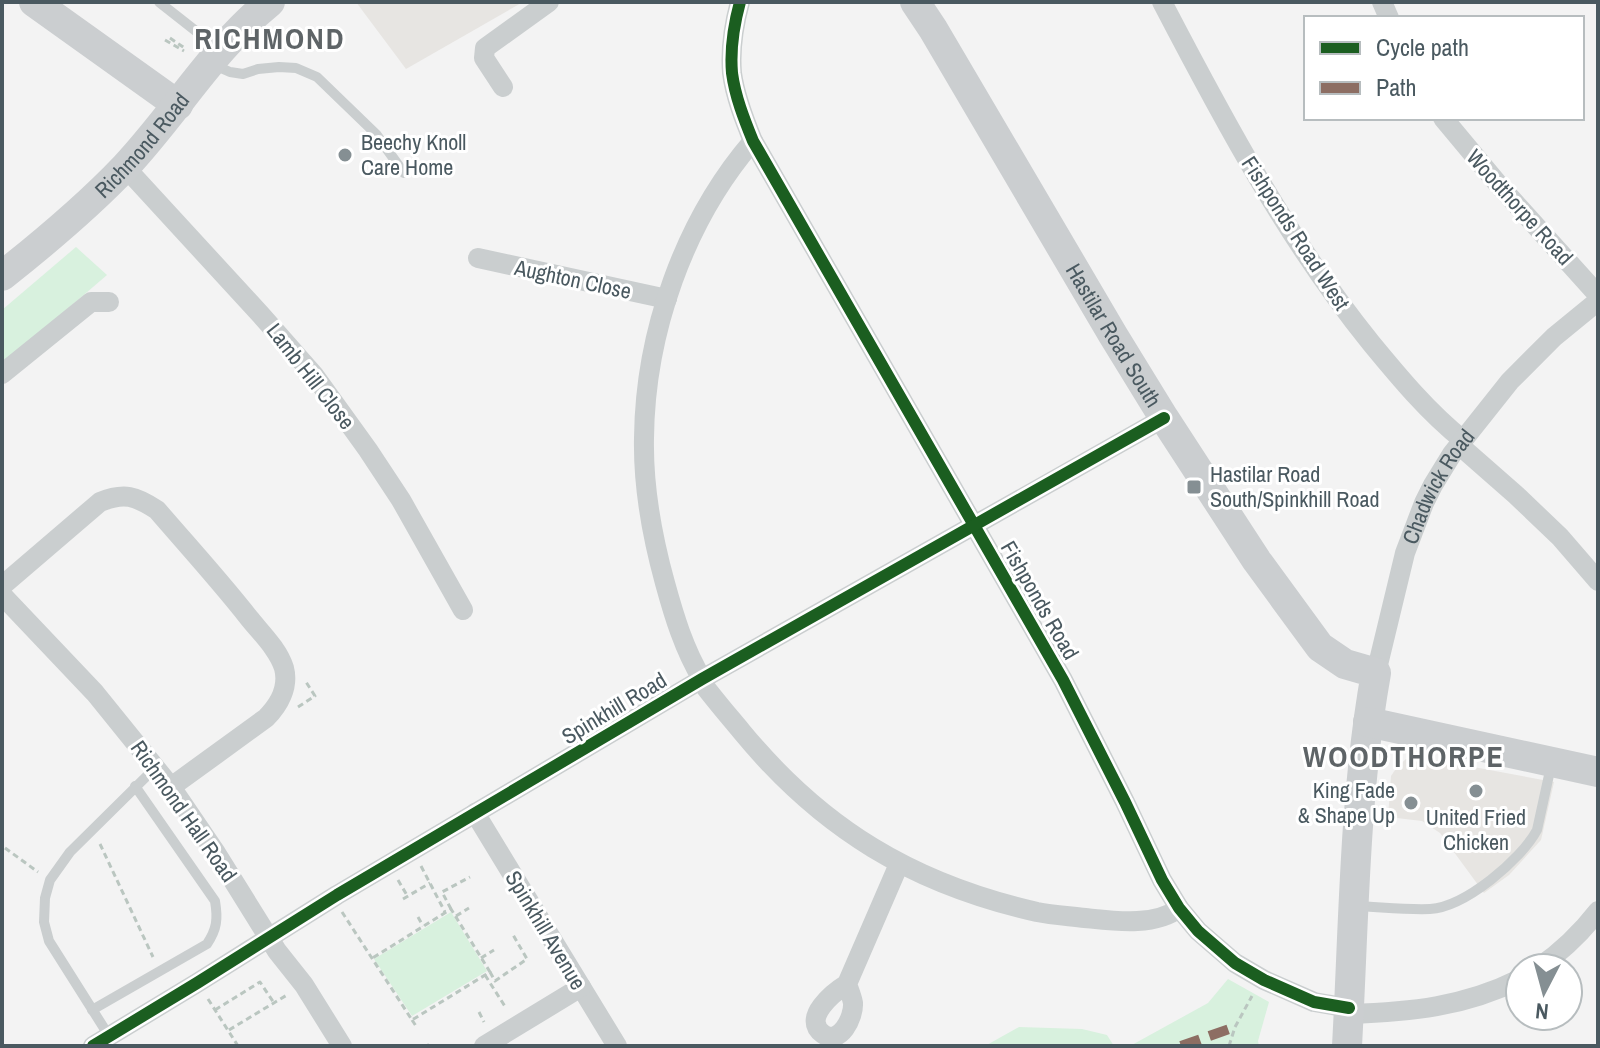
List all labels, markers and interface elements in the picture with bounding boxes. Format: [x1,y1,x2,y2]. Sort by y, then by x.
legend [1304,16,1584,120]
district label: RICHMOND [194,18,346,58]
text: Cycle path [1376,31,1469,63]
text: Path [1376,71,1417,103]
street label: Richmond Road [88,86,196,205]
place label: Beechy Knoll Care Home [361,127,466,182]
street label: Woodthorpe Road [1460,143,1580,271]
marker: Beechy Knoll Care Home [336,146,354,164]
street label: Fishponds Road West [1235,150,1357,316]
street label: Aughton Close [511,252,634,306]
street label: Hastilar Road South [1059,258,1169,413]
street label: Lamb Hill Close [260,317,362,435]
street label: Chadwick Road [1395,422,1481,548]
place label: Hastilar Road South/Spinkhill Road [1210,459,1380,514]
marker: Hastilar Road South/Spinkhill Road [1185,478,1203,496]
street label: Fishponds Road [994,535,1086,665]
street label: Spinkhill Road [556,665,672,751]
street label: Richmond Hall Road [124,734,244,888]
district label: WOODTHORPE [1303,736,1505,776]
place label: King Fade & Shape Up [1298,775,1395,830]
marker: United Fried Chicken [1467,782,1485,800]
marker: King Fade & Shape Up [1402,794,1420,812]
place label: United Fried Chicken [1426,802,1526,857]
street label: Spinkhill Avenue [499,865,593,995]
north arrow [1504,952,1584,1032]
text: N [1534,996,1550,1027]

